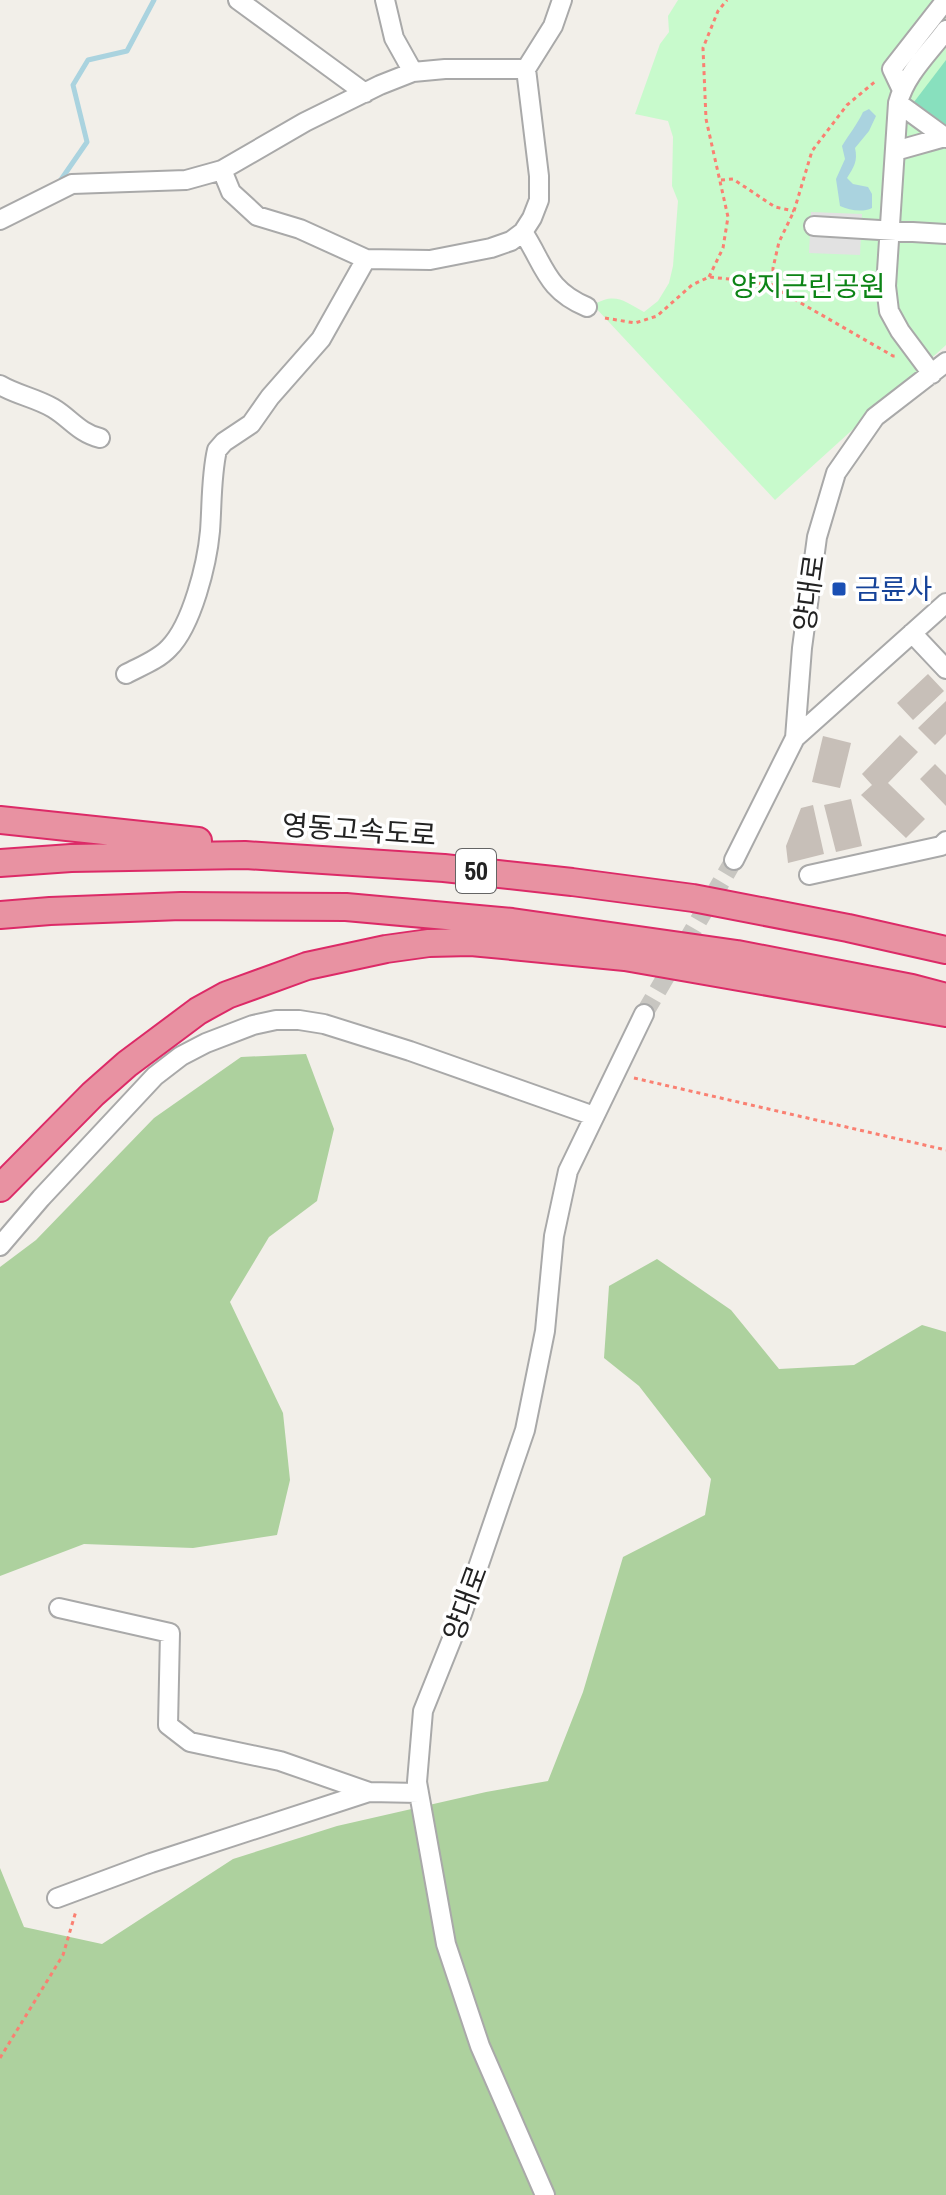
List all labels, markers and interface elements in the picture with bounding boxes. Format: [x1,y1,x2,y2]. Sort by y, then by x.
park label: 양지근린공원 [731,267,885,305]
street label: 양대로 [785,552,833,634]
place label: 금륜사 [855,570,932,608]
marker: 금륜사 [830,580,848,598]
street label: 영동고속도로 [281,806,437,854]
road number: 50 [456,849,496,893]
street label: 양대로 [434,1560,496,1646]

